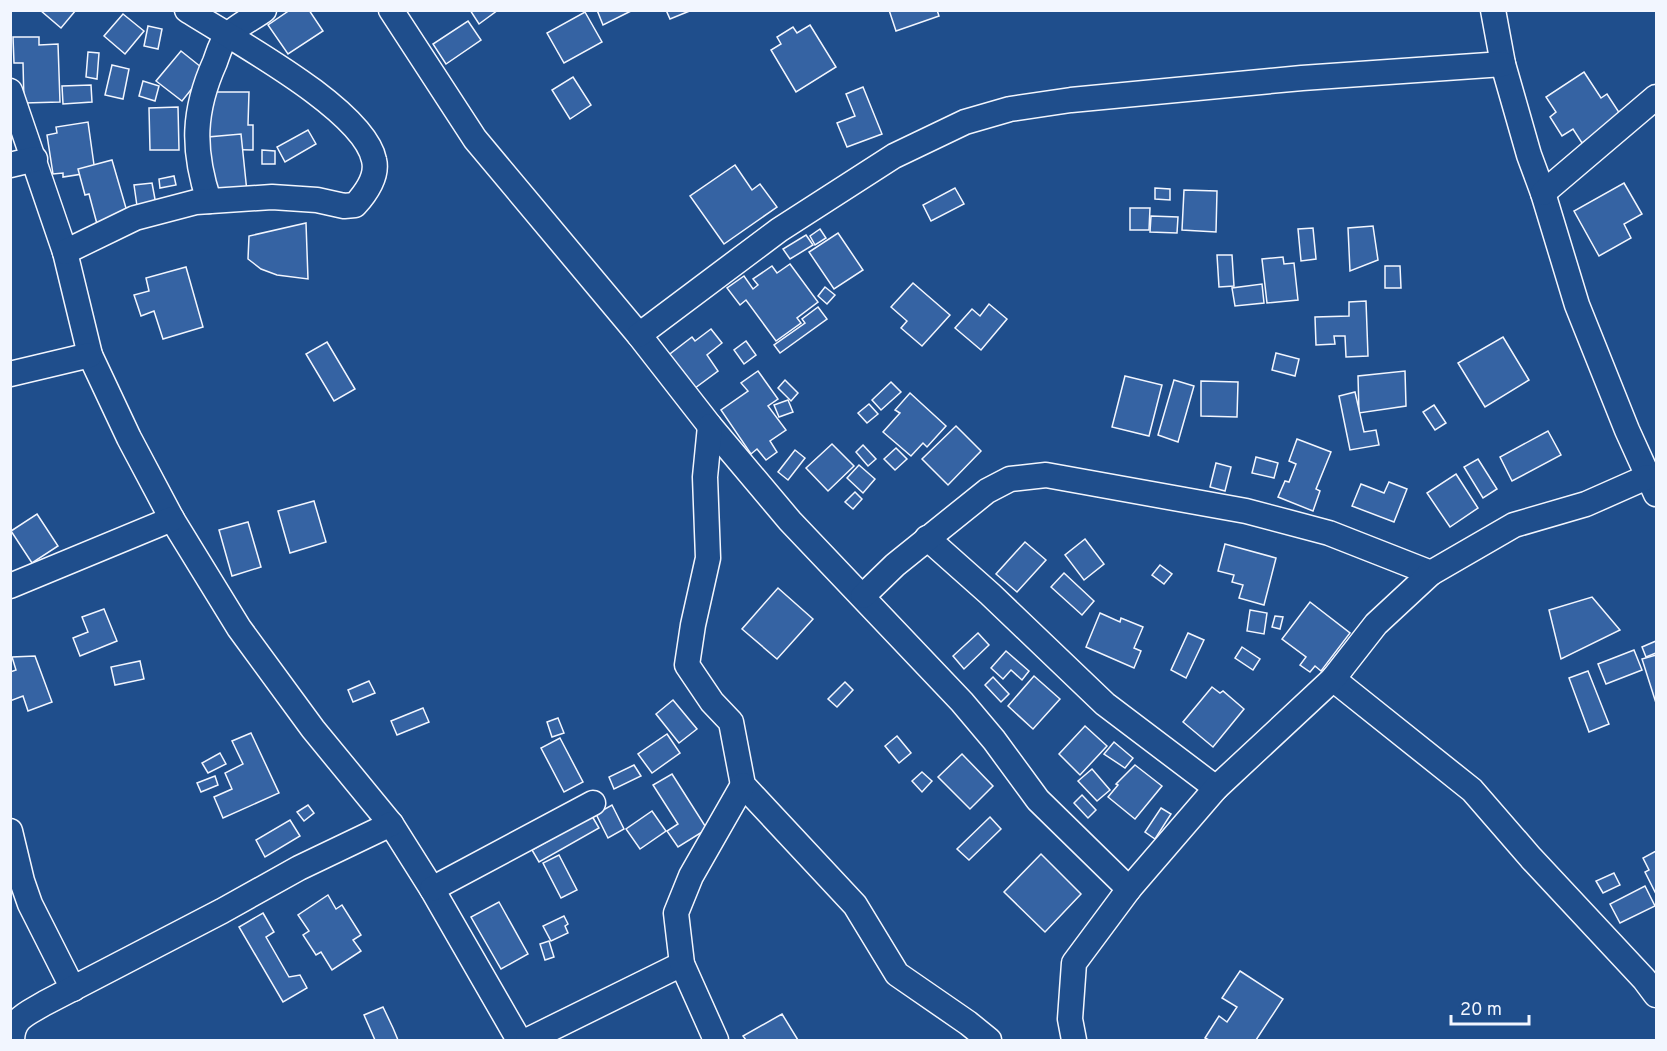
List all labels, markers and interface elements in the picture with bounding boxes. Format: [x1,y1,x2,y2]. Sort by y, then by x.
scale bar [1451,988,1529,1026]
text: 20 m [1460,999,1502,1022]

